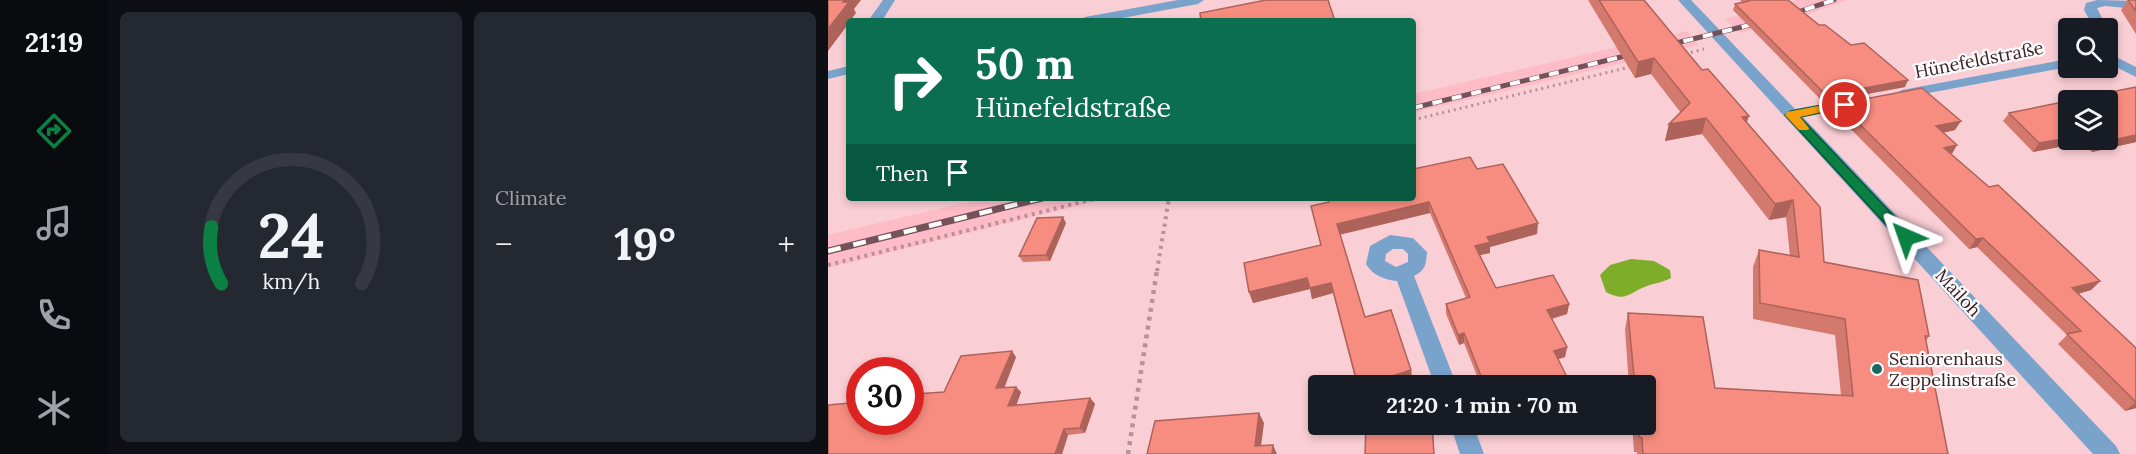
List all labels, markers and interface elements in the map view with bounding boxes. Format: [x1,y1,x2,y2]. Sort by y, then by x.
map controls [2058,18,2118,150]
button: search [2058,18,2118,78]
text: 21:19 [25,25,83,59]
street label: Hünefeldstraße [1913,36,2046,83]
text: 50 m [975,37,1074,91]
icon: right [876,42,954,120]
pin [1819,79,1870,130]
icon: arrive [1828,88,1861,121]
text: Hünefeldstraße [975,90,1171,124]
button: layers [2058,90,2118,150]
icon: directions [33,110,75,152]
icon: arrive [941,156,974,189]
text: Then [876,159,929,187]
text: Climate [495,185,567,210]
text: 24 [257,195,325,275]
icon: music [33,202,75,244]
position arrow [1874,205,1938,269]
text: 19° [614,215,676,272]
text: − [495,223,513,265]
text: + [777,223,795,265]
street label: Mailoh [1930,264,1986,322]
text: km/h [262,267,320,295]
icon: phone [33,294,75,336]
place label: Seniorenhaus Zeppelinstraße [1889,347,2016,391]
speed limit sign: 30 [846,357,924,435]
marker: Seniorenhaus Zeppelinstraße [1870,362,1884,376]
icon: climate [33,387,75,429]
text: 21:20 · 1 min · 70 m [1386,391,1578,419]

